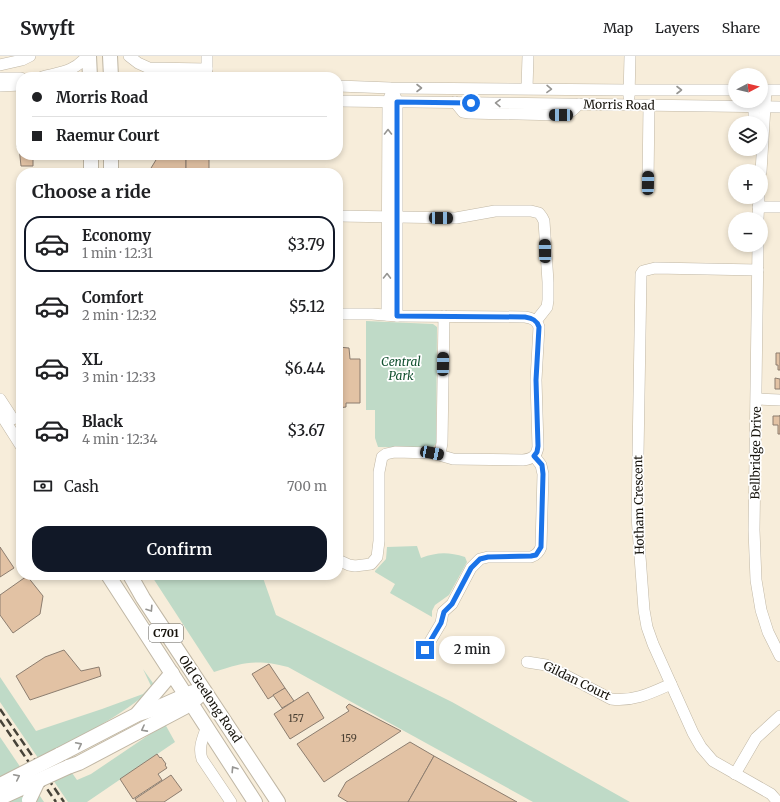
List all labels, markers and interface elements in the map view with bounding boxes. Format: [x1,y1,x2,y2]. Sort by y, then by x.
text: Swyft [20,16,75,40]
text: Map [603,19,633,37]
text: Layers [655,19,700,37]
text: Share [722,19,760,37]
north arrow [728,68,768,108]
map controls [728,68,768,252]
one-way arrow [416,84,422,92]
one-way arrow [546,85,552,93]
one-way arrow [676,86,682,94]
text: Morris Road [56,88,148,107]
route start [462,94,480,112]
street label: Morris Road [583,96,655,113]
one-way arrow [495,99,501,107]
car [549,109,573,121]
button: layers [728,116,768,156]
text: Raemur Court [56,126,159,145]
one-way arrow [384,129,392,135]
button: + [728,164,768,204]
car [642,171,654,195]
text: Choose a ride [32,180,151,203]
car [429,212,453,224]
button: − [728,212,768,252]
icon: car [34,226,70,262]
text: Economy [82,226,151,245]
text: $3.79 [287,235,325,254]
car [539,239,551,263]
text: 1 min · 12:31 [82,245,153,262]
one-way arrow [383,273,391,279]
icon: car [34,288,70,324]
text: Comfort [82,288,143,307]
text: $5.12 [289,297,325,316]
text: 2 min · 12:32 [82,307,157,324]
icon: car [34,350,70,386]
text: XL [82,350,103,369]
car [437,352,449,376]
park label: Central Park [381,354,421,383]
text: $6.44 [284,359,325,378]
text: 3 min · 12:33 [82,369,156,386]
street label: Bellbridge Drive [747,406,764,500]
icon: car [34,412,70,448]
text: Black [82,412,123,431]
text: $3.67 [287,421,325,440]
text: 4 min · 12:34 [82,431,158,448]
car [419,445,445,461]
street label: Hotham Crescent [630,455,647,555]
icon: cash [32,475,54,497]
text: Cash [64,477,99,496]
text: 700 m [287,478,327,495]
button: Confirm [32,526,327,572]
one-way arrow [145,604,152,611]
road number: C701 [149,624,183,642]
callout: 2 min [439,636,505,664]
route end [416,641,434,659]
text: 2 min [454,641,490,658]
street label: Old Geelong Road [176,652,245,745]
street label: Gildan Court [541,658,614,703]
house number: 157 [288,712,304,725]
one-way arrow [140,724,148,731]
house number: 159 [341,732,357,745]
one-way arrow [74,742,82,750]
one-way arrow [231,766,239,773]
one-way arrow [13,774,20,782]

